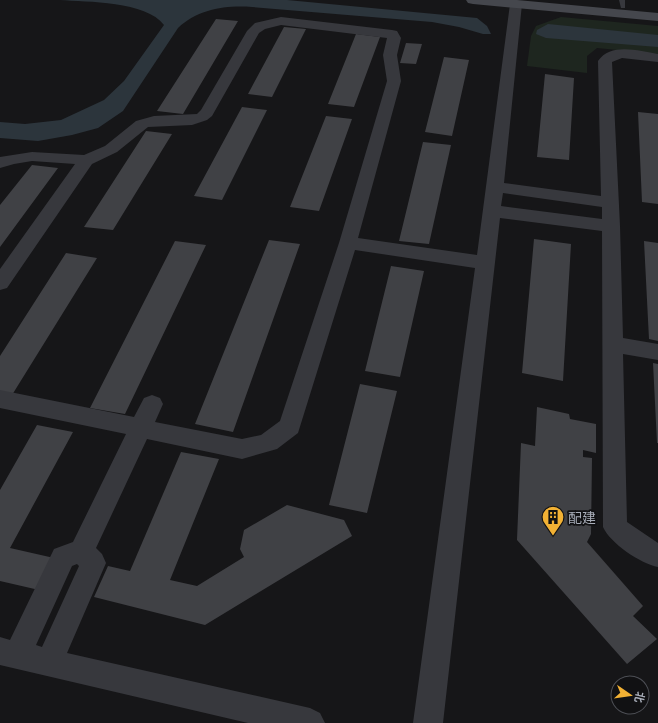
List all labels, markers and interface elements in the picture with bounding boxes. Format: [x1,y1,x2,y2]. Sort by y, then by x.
building icon: 配建 [540,504,566,537]
place label: 配建 [568,508,596,527]
north arrow [610,675,650,715]
text: 北 [632,690,649,704]

